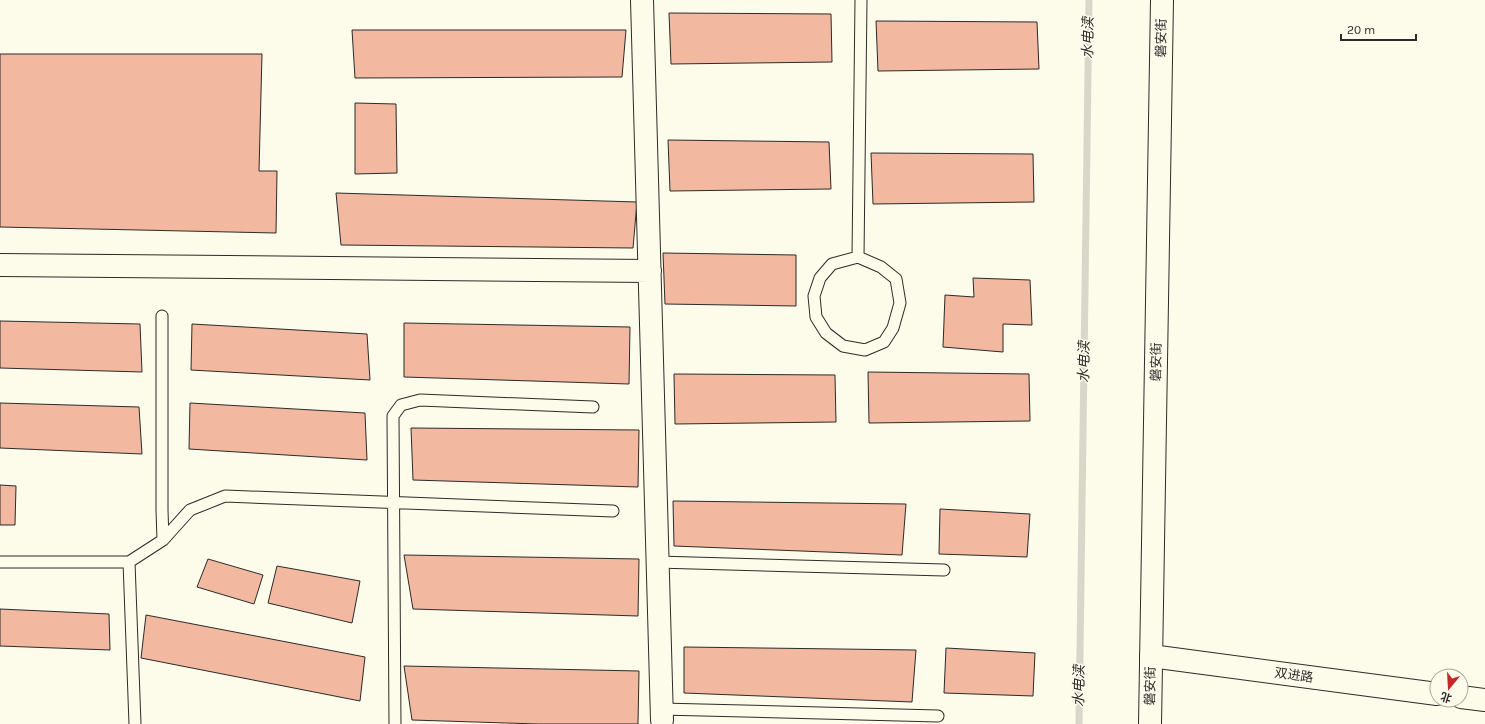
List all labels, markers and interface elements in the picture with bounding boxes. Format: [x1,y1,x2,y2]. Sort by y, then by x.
water label: 水电渎 [1079,15,1097,59]
scale bar [1341,16,1416,42]
street label: 磐安街 [1153,18,1169,58]
text: 20 m [1347,23,1375,37]
water label: 水电渎 [1075,339,1093,383]
street label: 磐安街 [1148,342,1164,382]
water label: 水电渎 [1070,663,1088,707]
street label: 双进路 [1274,665,1314,685]
street label: 磐安街 [1142,666,1158,706]
north arrow [1429,668,1469,708]
text: 北 [1439,689,1453,705]

